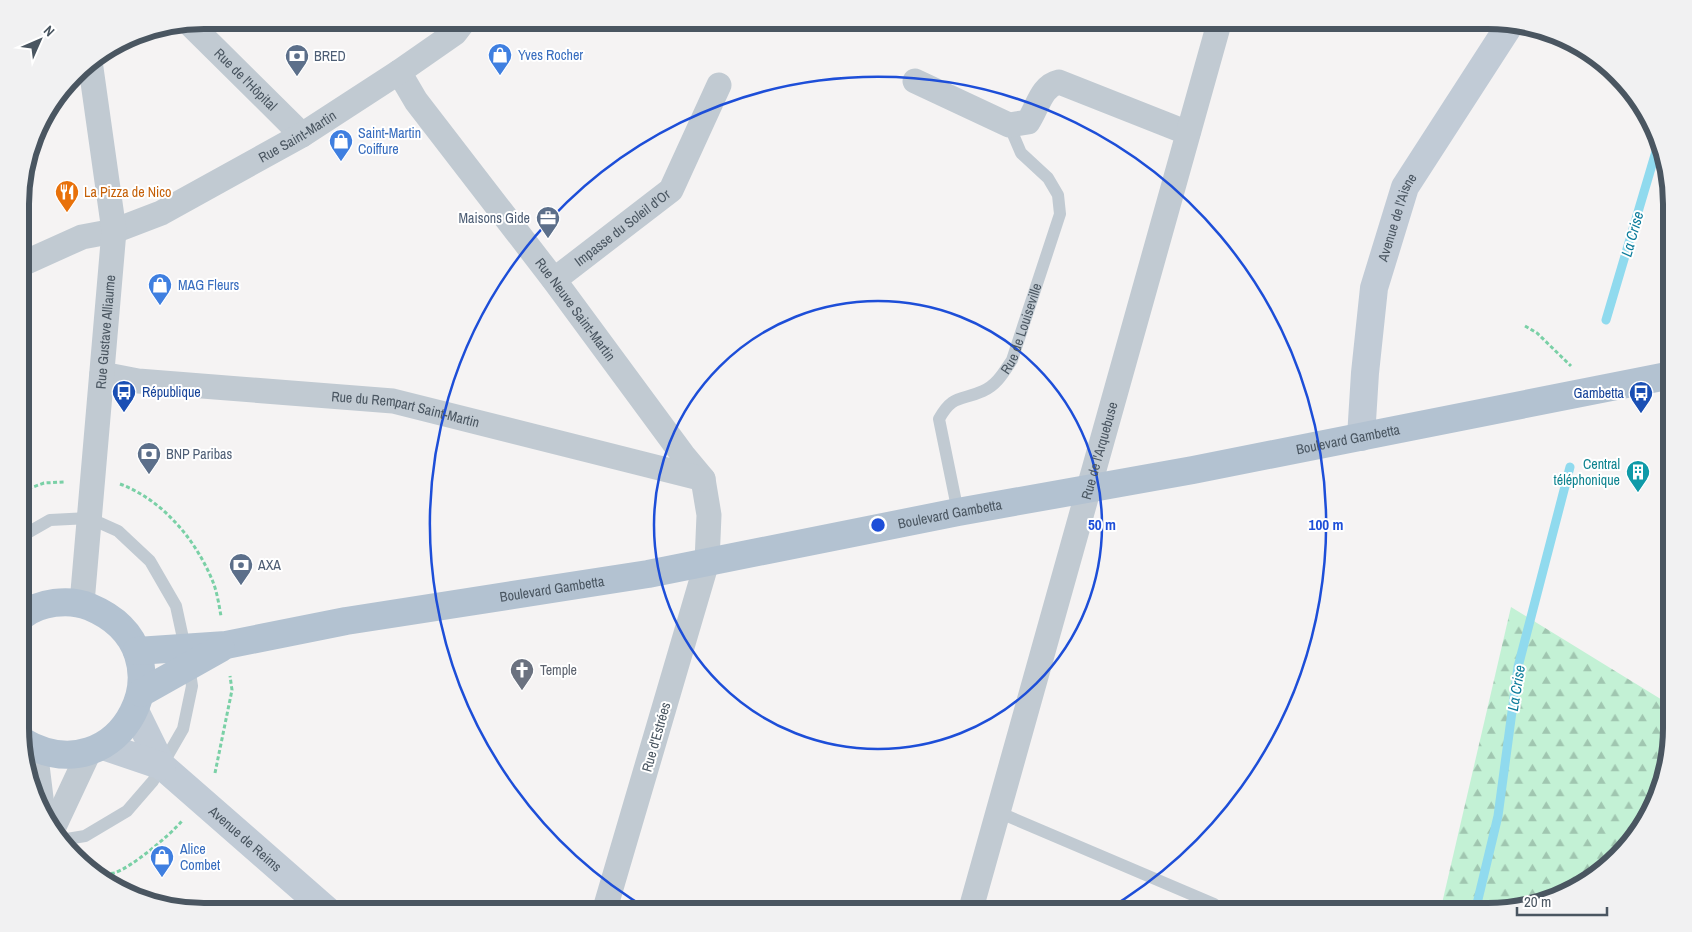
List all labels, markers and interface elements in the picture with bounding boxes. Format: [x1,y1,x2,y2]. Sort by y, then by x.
north arrow [15,15,65,65]
text: N [40,22,58,40]
shop icon: Yves Rocher [487,42,513,76]
bank icon: BRED [284,43,310,77]
street label: Rue de l'Hôpital [211,44,281,114]
place label: Yves Rocher [518,46,583,64]
place label: BRED [314,47,346,65]
street label: Rue Saint-Martin [255,106,340,166]
place label: Saint-Martin Coiffure [358,124,421,158]
shop icon: Saint-Martin Coiffure [328,128,354,162]
street label: Avenue de l'Aisne [1373,170,1421,265]
restaurant icon: La Pizza de Nico [54,179,80,213]
place label: La Pizza de Nico [84,183,171,201]
street label: Impasse du Soleil d'Or [571,185,674,270]
office icon: Maisons Gide [535,205,561,239]
place label: Maisons Gide [459,209,530,227]
water label: La Crise [1615,209,1649,259]
street label: Rue Neuve Saint-Martin [531,254,620,365]
shop icon: MAG Fleurs [147,272,173,306]
street label: Rue Gustave Alliaume [91,274,119,390]
place label: MAG Fleurs [178,276,239,294]
street label: Rue de Louiseville [996,281,1046,377]
bus stop icon: République [111,379,137,413]
bus stop icon: Gambetta [1628,380,1654,414]
place label: République [142,383,201,401]
place label: Gambetta [1574,384,1625,402]
street label: Rue du Rempart Saint-Martin [331,387,481,431]
street label: Rue de l'Arquebuse [1077,400,1122,502]
street label: Boulevard Gambetta [1294,420,1402,458]
bank icon: BNP Paribas [136,441,162,475]
place label: BNP Paribas [166,445,232,463]
place label: Central téléphonique [1554,455,1620,489]
building icon: Central téléphonique [1625,459,1651,493]
street label: Boulevard Gambetta [896,495,1004,533]
text: 50 m [1088,514,1116,535]
text: 100 m [1309,514,1343,535]
centre of rings [869,516,887,534]
bank icon: AXA [228,552,254,586]
place label: AXA [257,556,281,574]
street label: Boulevard Gambetta [498,572,606,606]
church icon: Temple [509,657,535,691]
place label: Temple [540,661,577,679]
water label: La Crise [1502,663,1530,713]
street label: Rue d'Estrées [637,700,675,774]
street label: Avenue de Reims [204,801,286,876]
place label: Alice Combet [179,840,220,874]
shop icon: Alice Combet [149,844,175,878]
scale bar [1517,884,1607,916]
text: 20 m [1524,891,1551,912]

